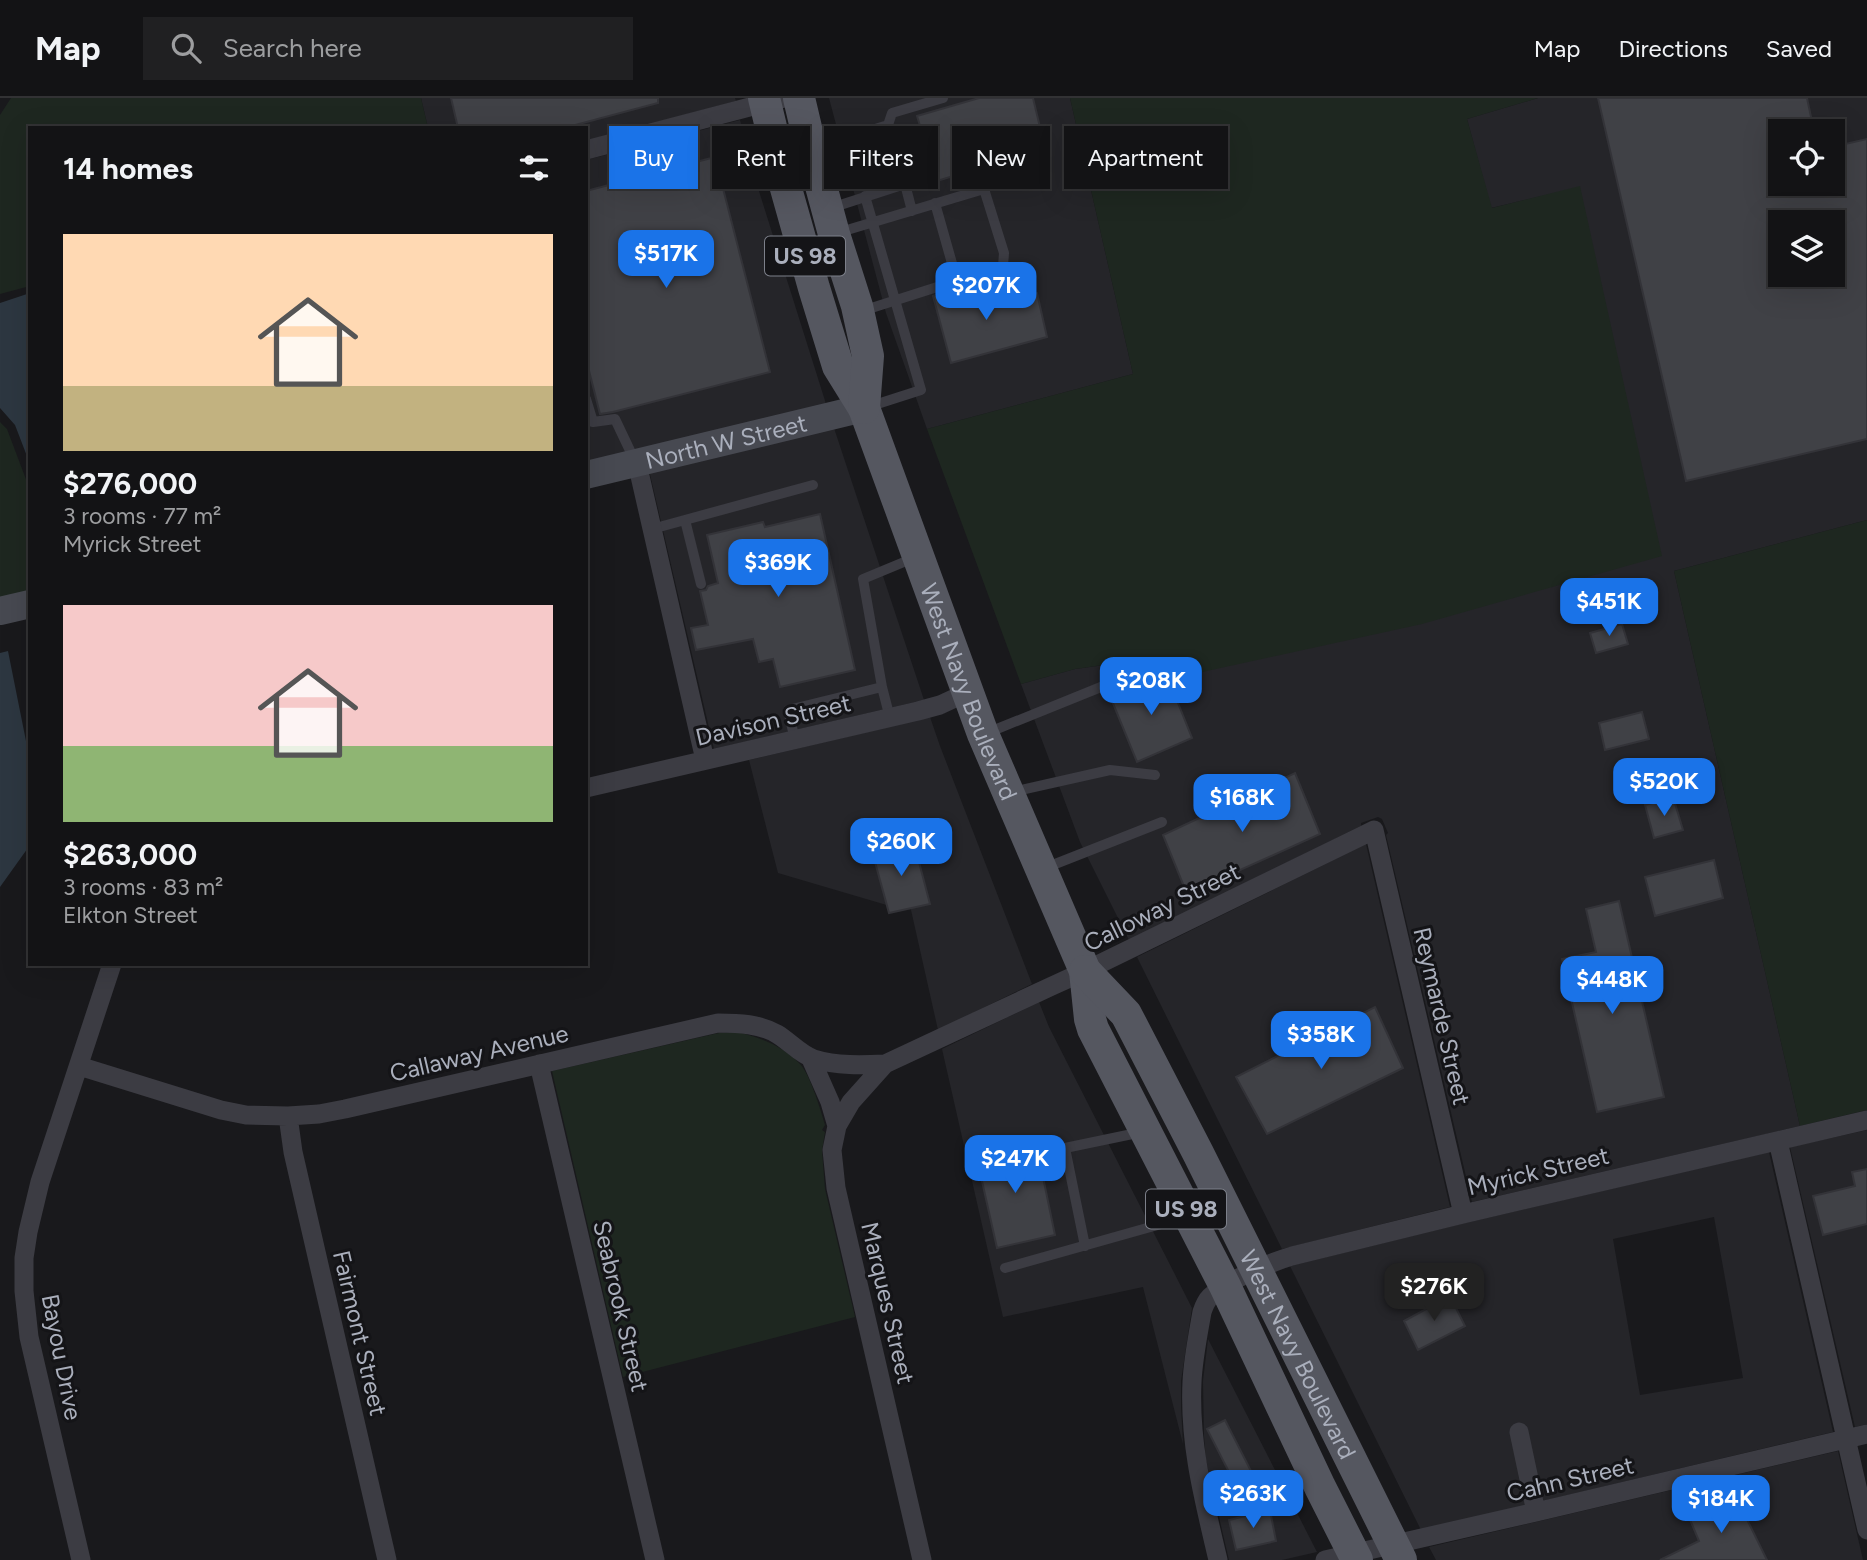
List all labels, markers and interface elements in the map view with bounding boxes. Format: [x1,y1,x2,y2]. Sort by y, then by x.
search box [143,17,633,80]
text: Map [35,29,101,68]
icon: search [167,29,205,67]
text: Search here [223,32,362,64]
text: Map [1534,34,1580,63]
text: Directions [1618,34,1728,63]
text: Saved [1766,34,1832,63]
map controls [1768,119,1845,287]
button: locate [1768,119,1845,196]
chip: Buy [609,126,698,189]
chip: Rent [712,126,810,189]
chip: Filters [824,126,938,189]
chip: New [952,126,1050,189]
chip: Apartment [1064,126,1228,189]
icon: filters [515,149,553,187]
text: 14 homes [63,150,193,187]
button: layers [1768,210,1845,287]
pin: $517K [617,230,715,290]
road number: US 98 [765,237,845,276]
text: $517K [634,239,698,267]
pin: $207K [937,262,1035,322]
text: $207K [951,271,1021,299]
icon: home [245,279,371,405]
street label: North W Street [642,408,810,475]
text: $276,000 [63,465,197,502]
text: 3 rooms · 77 m² [63,502,221,530]
text: Myrick Street [63,530,201,558]
pin: $369K [729,540,827,599]
text: $369K [744,548,812,576]
pin: $451K [1560,578,1658,638]
street label: West Navy Boulevard [915,579,1024,804]
text: $451K [1576,587,1642,615]
icon: home [245,650,371,776]
pin: $208K [1102,658,1200,717]
text: $208K [1116,666,1186,694]
street label: Davison Street [693,688,853,752]
pin: $520K [1615,758,1713,818]
text: $520K [1629,767,1699,795]
pin: $168K [1193,774,1291,834]
text: $168K [1209,783,1275,811]
pin: $260K [852,818,950,878]
text: $260K [866,827,936,855]
text: $263,000 [63,836,197,873]
street label: Calloway Street [1079,857,1245,957]
text: 3 rooms · 83 m² [63,873,223,901]
text: Elkton Street [63,901,198,929]
street label: Reymarde Street [1407,924,1477,1108]
pin: $448K [1563,956,1661,1016]
text: $448K [1576,965,1648,993]
pin: $358K [1272,1012,1370,1071]
street label: Callaway Avenue [387,1018,571,1088]
text: $358K [1287,1020,1355,1048]
pin: $247K [966,1136,1064,1195]
street label: Myrick Street [1464,1141,1612,1201]
text: $247K [981,1144,1049,1172]
road number: US 98 [1146,1190,1226,1228]
street label: Seabrook Street [587,1218,655,1394]
street label: Marques Street [855,1219,921,1387]
street label: West Navy Boulevard [1234,1245,1363,1464]
street label: Fairmont Street [327,1248,393,1418]
pin: $276K [1385,1264,1483,1323]
text: $276K [1400,1272,1468,1300]
street label: Bayou Drive [36,1292,88,1422]
street label: Cahn Street [1504,1450,1636,1508]
pin: $263K [1204,1470,1302,1530]
pin: $184K [1672,1476,1770,1535]
text: $263K [1219,1479,1287,1507]
text: $184K [1688,1484,1754,1512]

